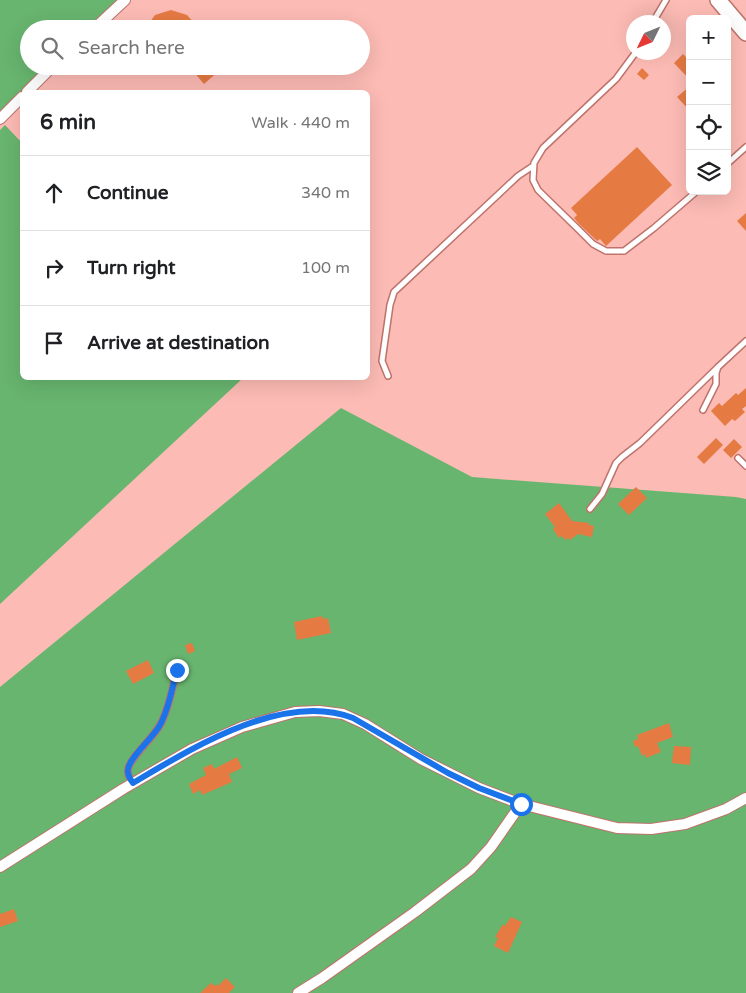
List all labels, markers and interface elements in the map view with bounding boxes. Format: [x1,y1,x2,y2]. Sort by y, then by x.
north arrow [626,15,671,60]
map controls [686,15,731,195]
button: + [686,15,731,60]
search box [20,20,370,75]
icon: search [38,34,66,62]
text: Search here [78,37,185,59]
button: − [686,60,731,105]
button: locate [686,105,731,150]
text: 6 min [40,110,96,135]
text: Walk · 440 m [251,113,350,133]
button: layers [686,150,731,195]
icon: ahead [40,179,68,207]
text: Continue [87,182,169,204]
text: 340 m [301,183,350,203]
icon: right [40,254,68,282]
text: Turn right [87,257,175,279]
text: 100 m [301,258,350,278]
icon: arrive [40,329,68,357]
text: Arrive at destination [87,332,270,354]
route end [166,659,189,682]
route start [510,793,533,816]

